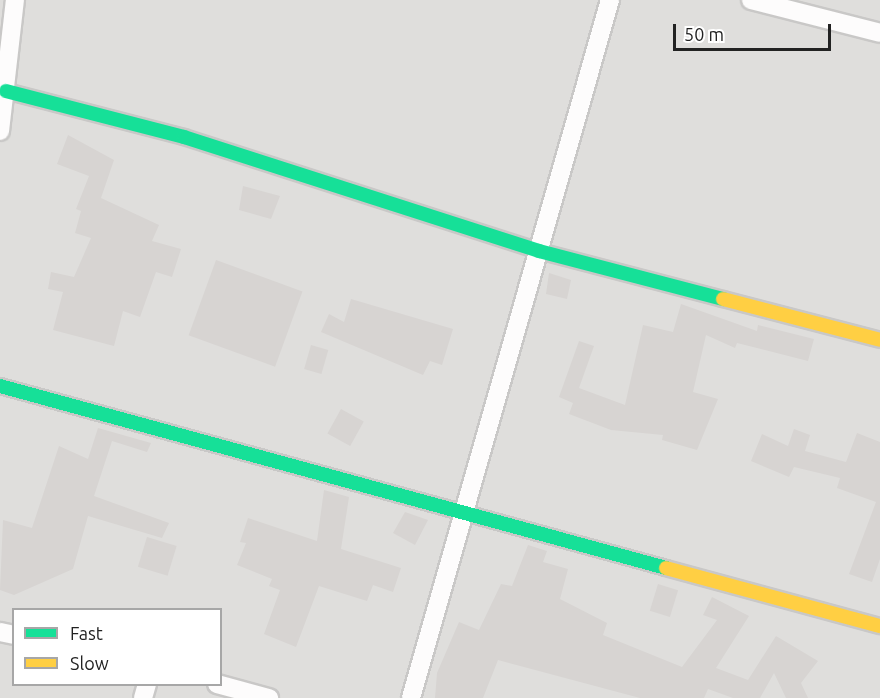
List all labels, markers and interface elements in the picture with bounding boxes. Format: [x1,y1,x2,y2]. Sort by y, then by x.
scale bar [676,12,834,50]
text: 50 m [684,24,724,44]
legend [12,608,222,686]
text: Fast [70,623,103,643]
text: Slow [70,653,109,673]

